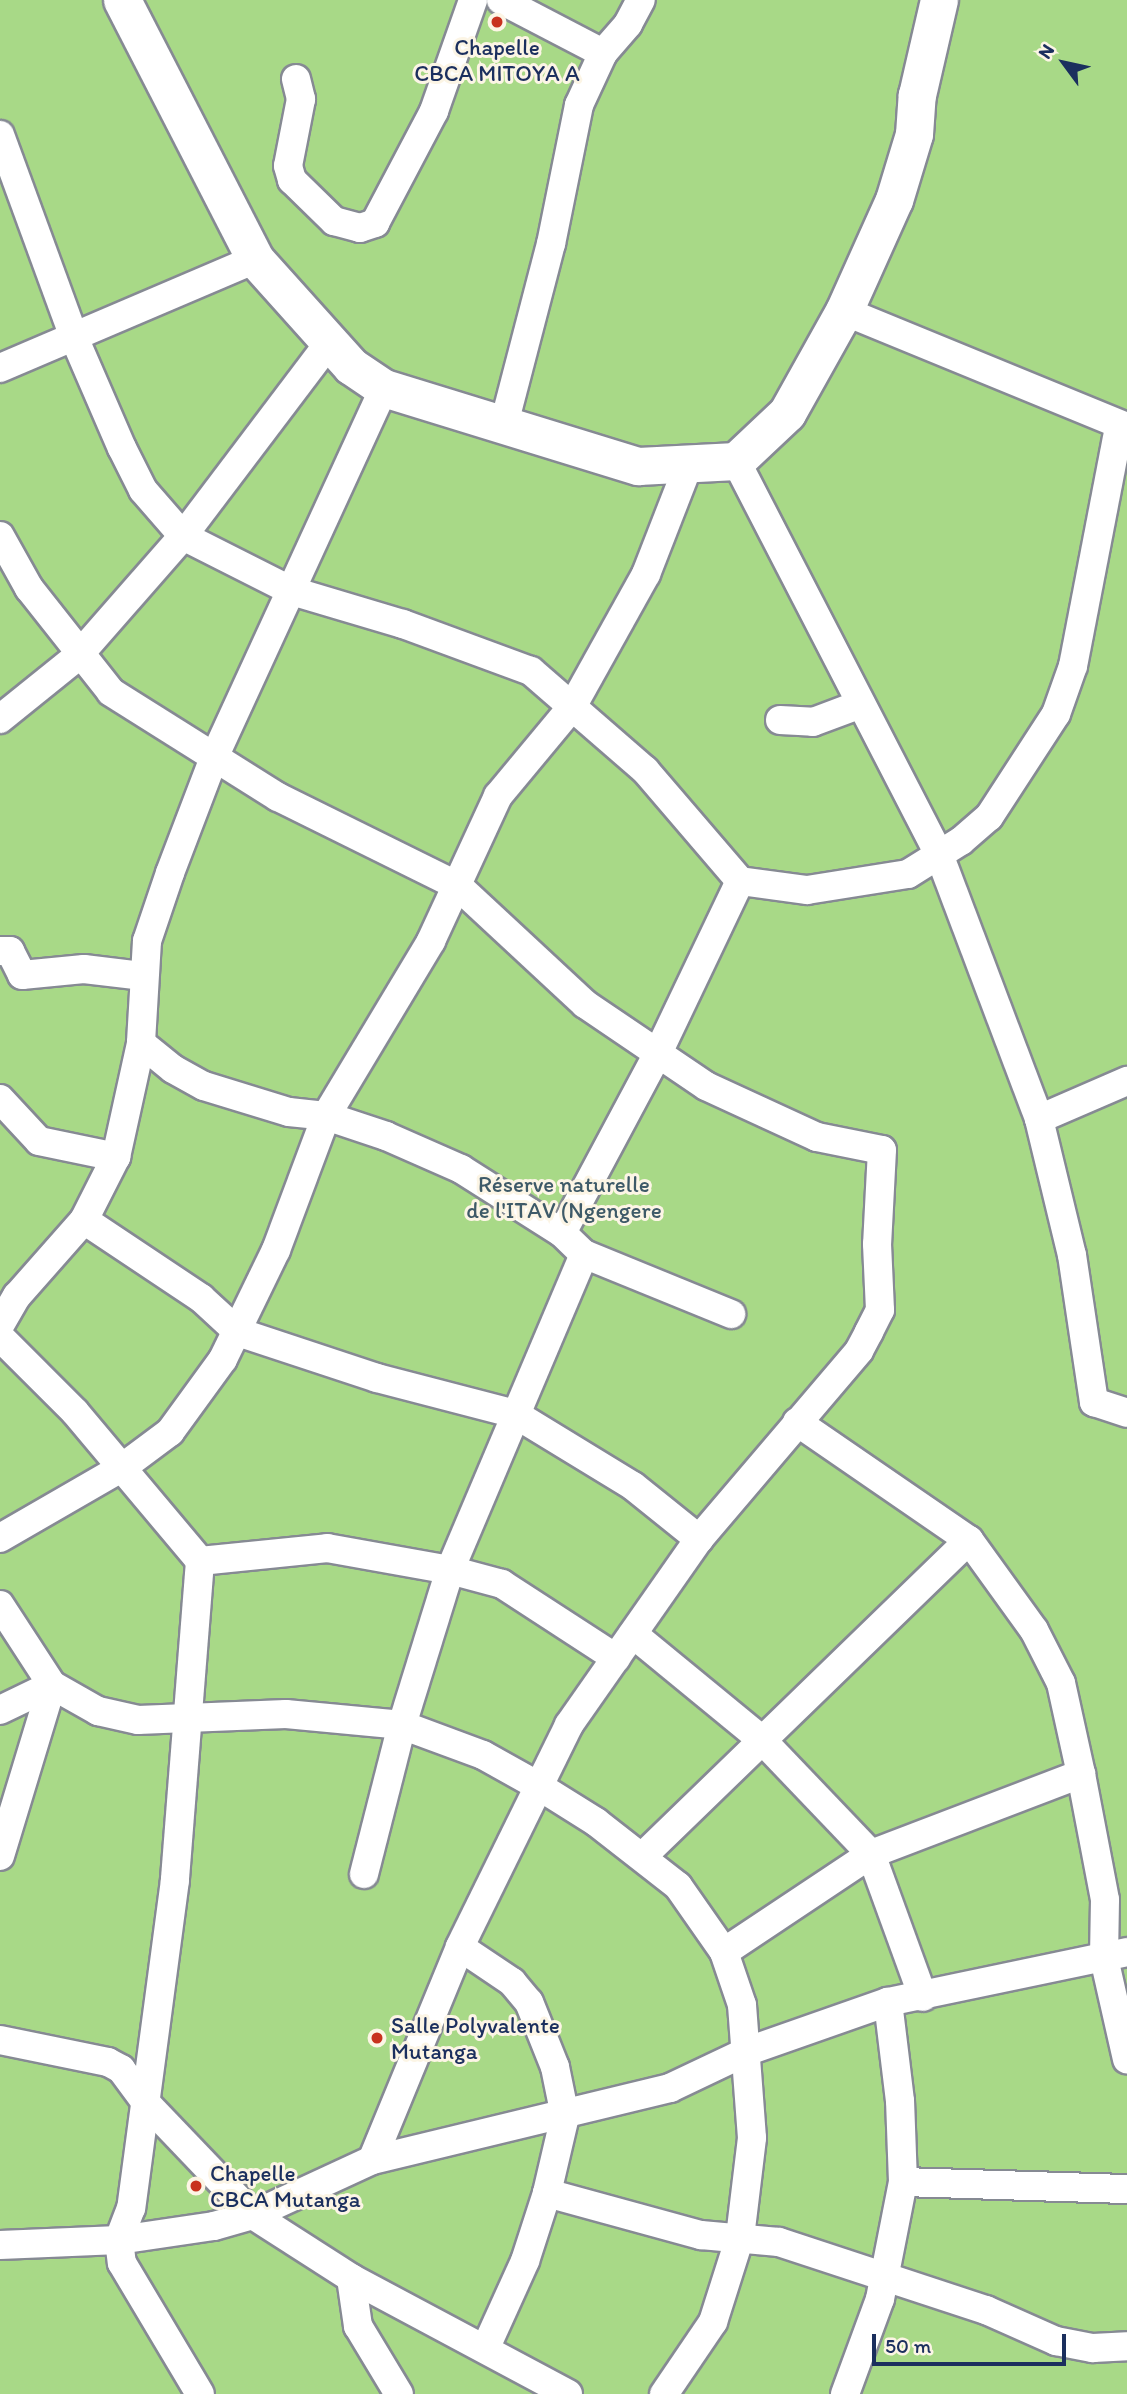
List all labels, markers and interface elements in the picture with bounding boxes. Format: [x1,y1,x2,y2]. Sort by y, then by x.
marker: Chapelle CBCA MITOYA A [489,14,505,30]
north arrow [1029,28,1099,98]
place label: Chapelle CBCA MITOYA A [413,33,581,87]
text: N [1033,40,1059,63]
park label: Réserve naturelle de l'ITAV (Ngengere [466,1170,662,1224]
place label: Salle Polyvalente Mutanga [391,2011,558,2065]
marker: Salle Polyvalente Mutanga [369,2030,385,2046]
place label: Chapelle CBCA Mutanga [210,2159,361,2213]
marker: Chapelle CBCA Mutanga [188,2178,204,2194]
scale bar [875,2320,1069,2364]
text: 50 m [885,2333,931,2358]

